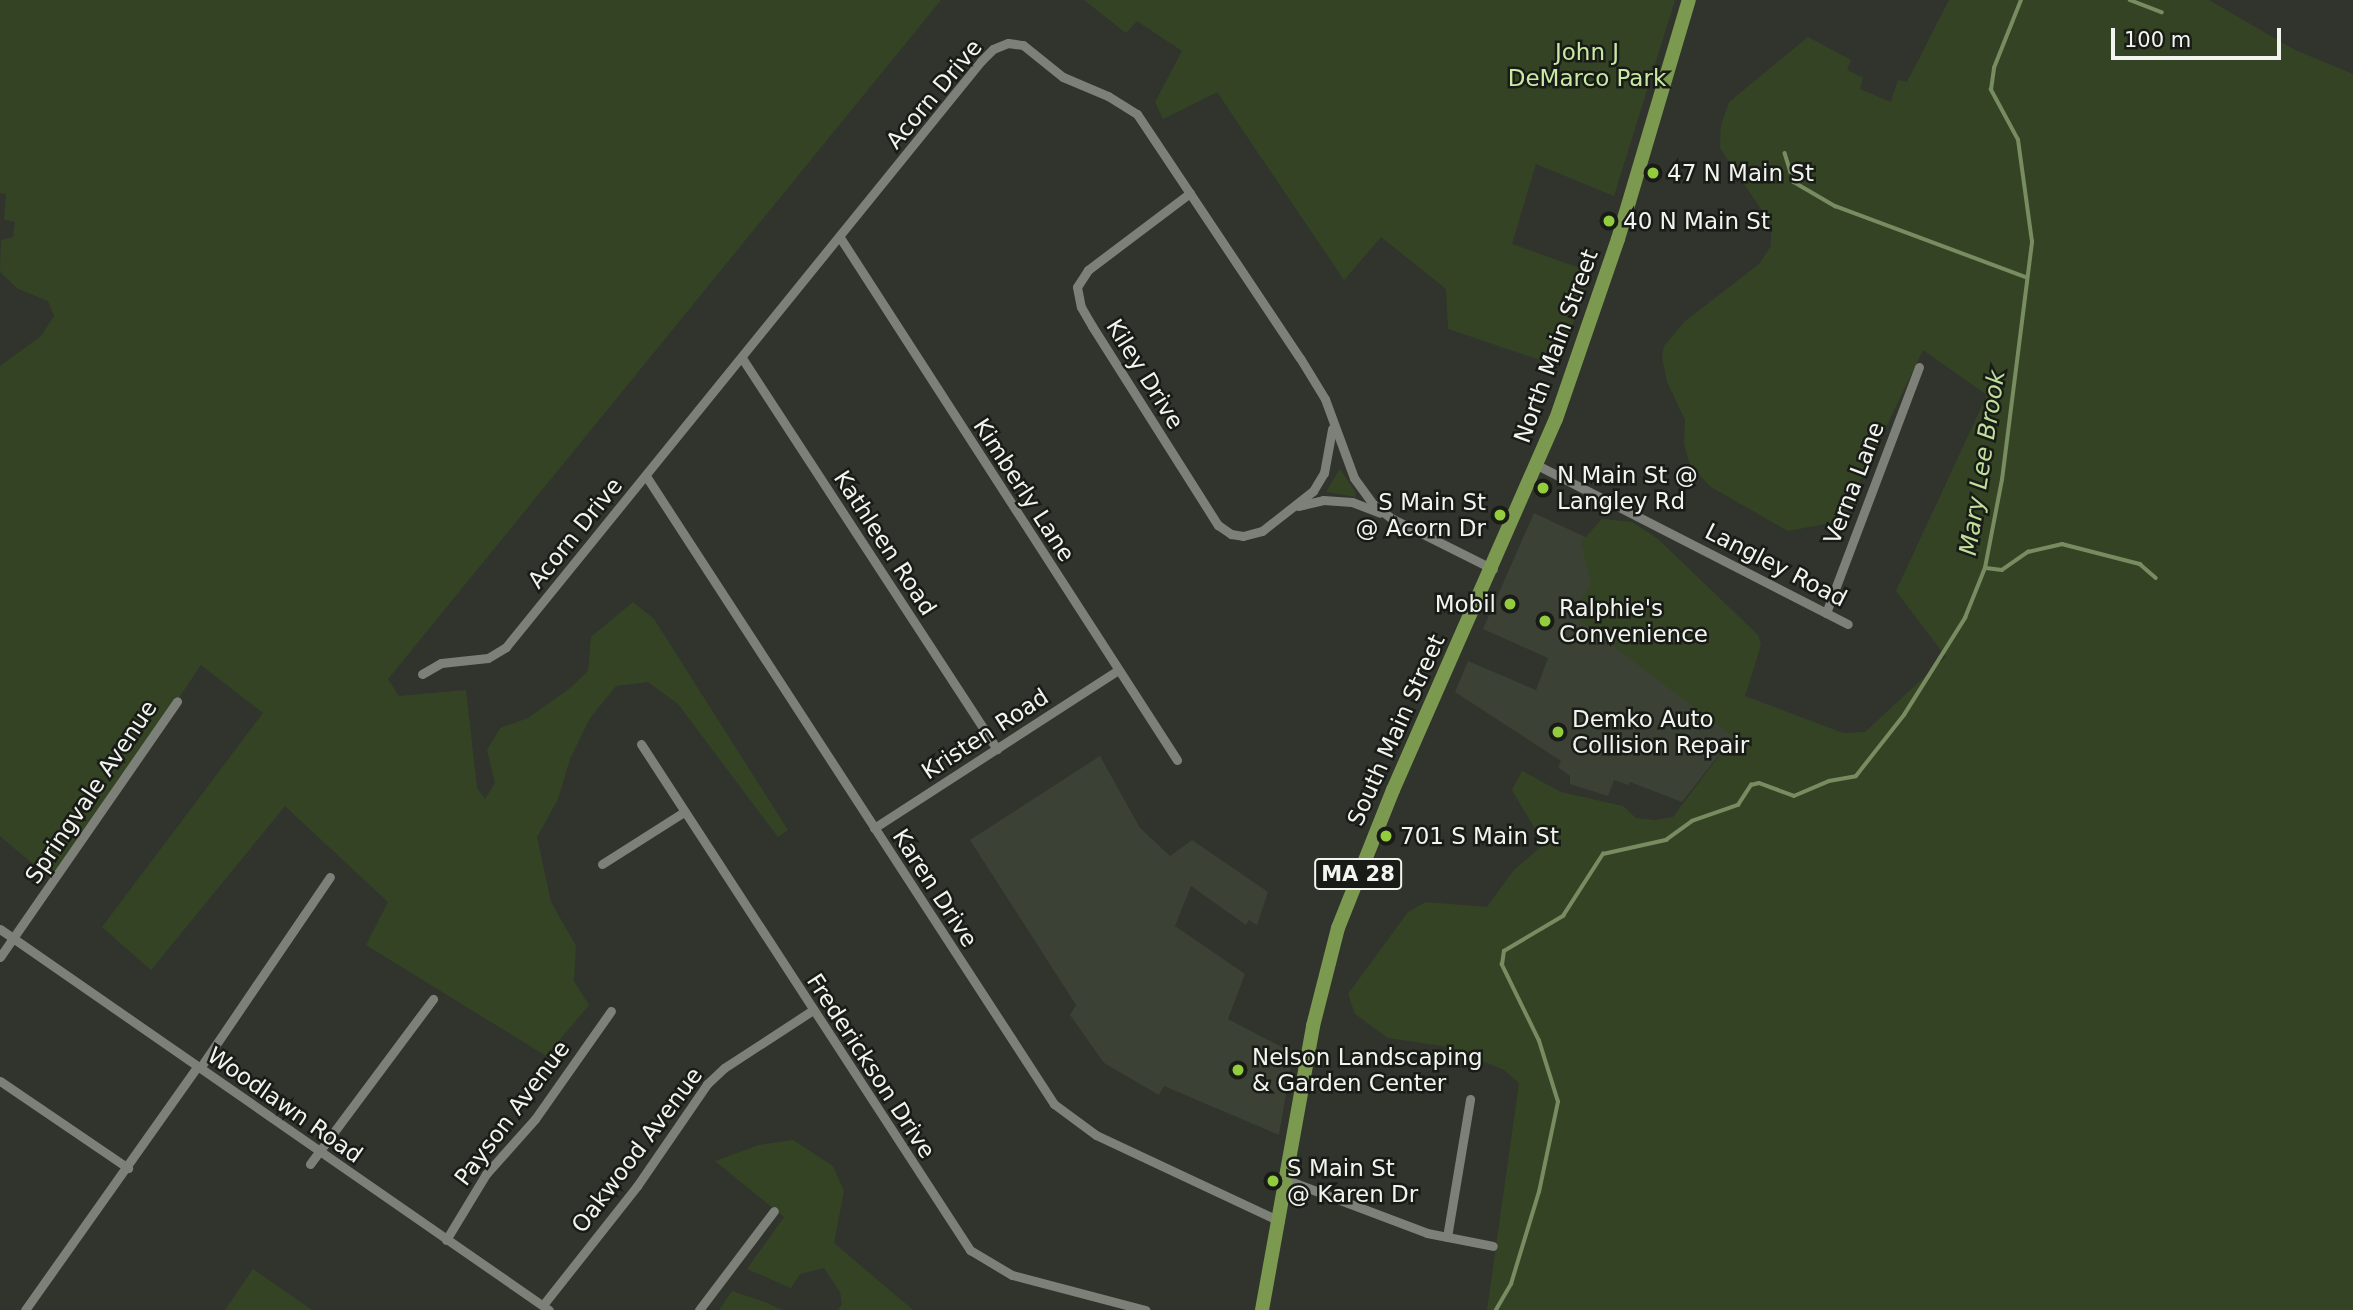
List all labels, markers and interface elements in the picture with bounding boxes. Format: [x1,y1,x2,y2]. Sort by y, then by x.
scale bar [2115,14,2285,58]
text: 100 m [2124,28,2191,52]
street label: Acorn Drive [880,34,988,154]
park label: John J DeMarco Park [1508,38,1666,92]
place label: 47 N Main St [1667,159,1814,187]
marker: 47 N Main St [1645,165,1661,181]
place label: 40 N Main St [1623,207,1770,235]
marker: 40 N Main St [1601,213,1617,229]
street label: North Main Street [1508,246,1604,446]
street label: Kiley Drive [1100,314,1190,434]
water label: Mary Lee Brook [1954,368,2012,558]
street label: Kimberly Lane [967,413,1081,567]
street label: Verna Lane [1818,418,1890,548]
place label: N Main St @ Langley Rd [1557,461,1698,515]
street label: Kathleen Road [828,466,942,620]
street label: Acorn Drive [522,472,628,594]
marker: N Main St @ Langley Rd [1535,480,1551,496]
place label: S Main St @ Acorn Dr [1356,488,1486,542]
marker: S Main St @ Acorn Dr [1492,507,1508,523]
street label: Langley Road [1701,517,1851,613]
place label: Mobil [1435,590,1496,618]
place label: Ralphie's Convenience [1559,594,1708,648]
marker: Mobil [1502,596,1518,612]
marker: Ralphie's Convenience [1537,613,1553,629]
street label: South Main Street [1341,630,1451,830]
street label: Kristen Road [916,683,1054,785]
street label: Springvale Avenue [19,695,163,889]
place label: Demko Auto Collision Repair [1572,705,1749,759]
marker: Demko Auto Collision Repair [1550,724,1566,740]
place label: 701 S Main St [1400,822,1559,850]
street label: Karen Drive [887,824,983,952]
marker: 701 S Main St [1378,828,1394,844]
road number: MA 28 [1312,856,1404,892]
street label: Frederickson Drive [801,969,941,1163]
street label: Payson Avenue [449,1035,575,1191]
street label: Woodlawn Road [202,1041,368,1169]
place label: Nelson Landscaping & Garden Center [1252,1043,1483,1097]
street label: Oakwood Avenue [566,1062,708,1238]
marker: Nelson Landscaping & Garden Center [1230,1062,1246,1078]
place label: S Main St @ Karen Dr [1287,1154,1418,1208]
marker: S Main St @ Karen Dr [1265,1173,1281,1189]

